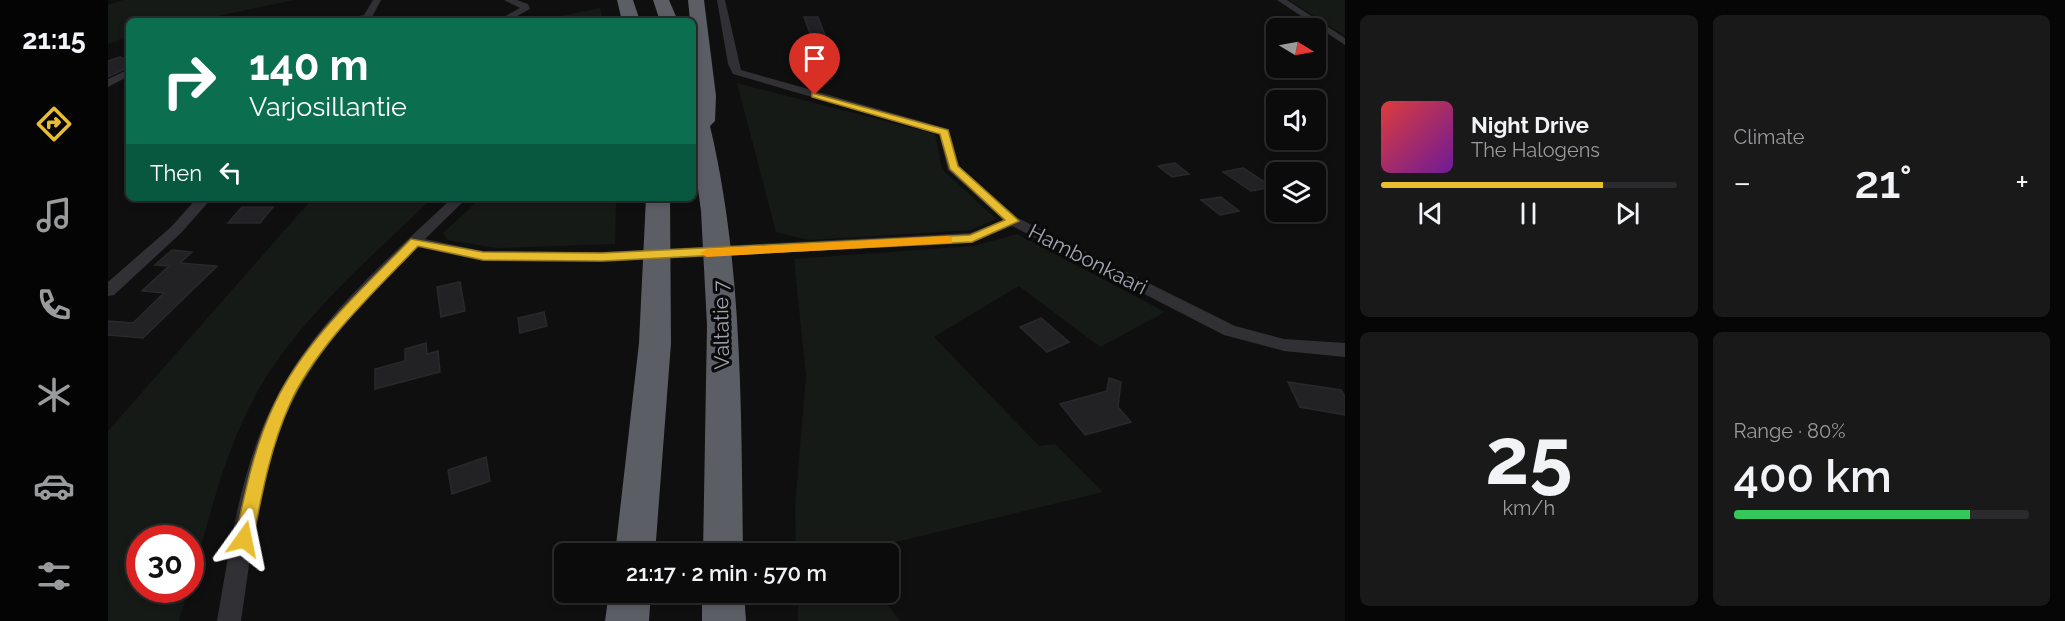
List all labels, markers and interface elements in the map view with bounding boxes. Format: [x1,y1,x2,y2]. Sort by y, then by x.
north arrow [1266,18,1326,78]
map controls [1266,18,1326,222]
text: 21:15 [22,24,86,55]
pin [789,33,840,95]
text: 140 m [249,41,369,90]
icon: right [150,42,228,120]
icon: arrive [798,42,831,75]
button: sound [1266,90,1326,150]
text: Varjosillantie [249,91,407,122]
icon: directions [33,103,75,145]
text: Night Drive [1471,112,1589,138]
text: Climate [1734,125,1805,149]
text: The Halogens [1471,138,1600,162]
icon: left [214,156,247,189]
text: 21° [1855,156,1912,209]
text: Then [150,160,202,186]
button: layers [1266,162,1326,222]
text: − [1734,163,1751,202]
text: + [2015,163,2029,202]
icon: music [33,194,75,236]
icon: previous [1414,197,1447,230]
icon: pause [1512,197,1545,230]
icon: next [1611,197,1644,230]
street label: Hambonkaari [1025,218,1151,300]
street label: Valtatie 7 [708,279,734,370]
icon: phone [33,284,75,326]
icon: climate [33,374,75,416]
text: 25 [1485,411,1572,502]
text: Range · 80% [1734,419,1845,443]
text: 400 km [1734,450,1892,503]
icon: car [33,465,75,507]
text: km/h [1502,496,1555,520]
position arrow [212,507,276,571]
speed limit sign: 30 [126,525,204,603]
icon: filters [33,555,75,597]
text: 21:17 · 2 min · 570 m [626,560,827,586]

